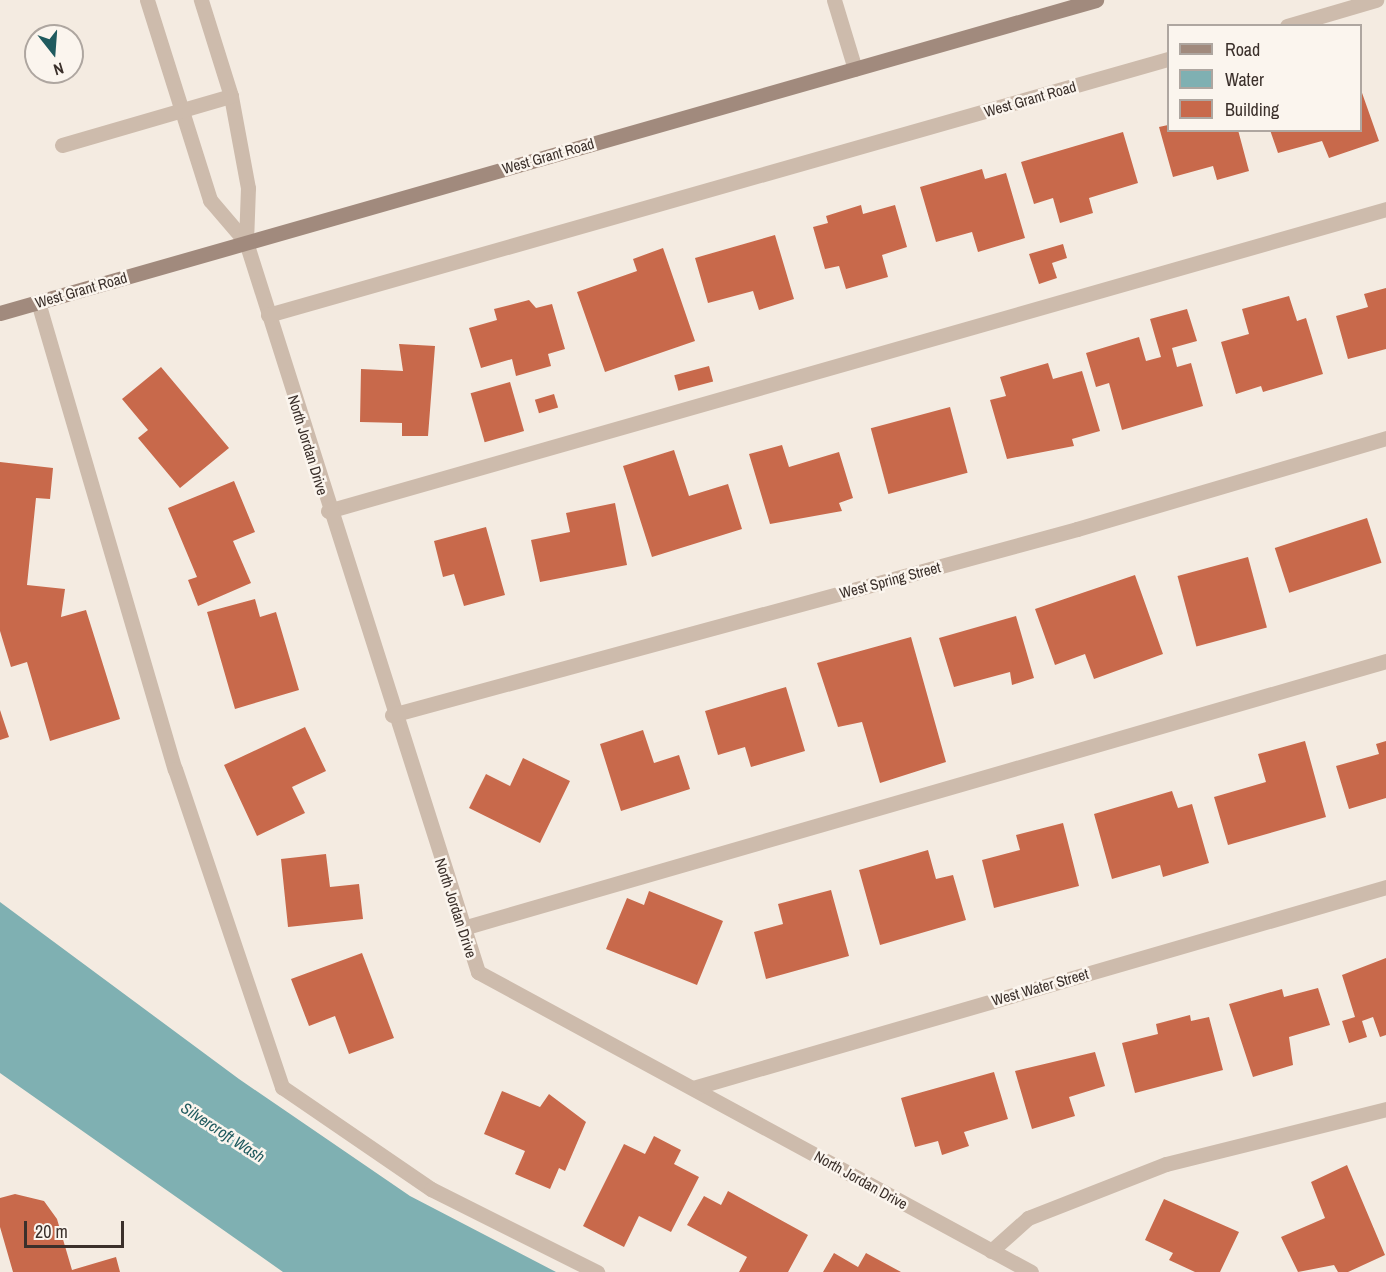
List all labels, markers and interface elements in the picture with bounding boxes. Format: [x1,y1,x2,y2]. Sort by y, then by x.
north arrow [24,24,84,84]
legend [1167,24,1362,132]
text: Road [1225,37,1260,62]
text: N [51,57,66,81]
text: Water [1225,67,1264,92]
street label: West Grant Road [982,77,1078,121]
text: Building [1225,97,1279,122]
street label: West Grant Road [500,134,596,178]
street label: West Grant Road [33,268,129,312]
street label: North Jordan Drive [284,393,332,497]
street label: West Spring Street [838,558,942,602]
street label: North Jordan Drive [431,856,481,960]
street label: West Water Street [990,965,1090,1009]
water label: Silvercroft Wash [178,1098,268,1166]
street label: North Jordan Drive [811,1147,911,1213]
scale bar [27,1209,128,1247]
text: 20 m [35,1219,68,1244]

